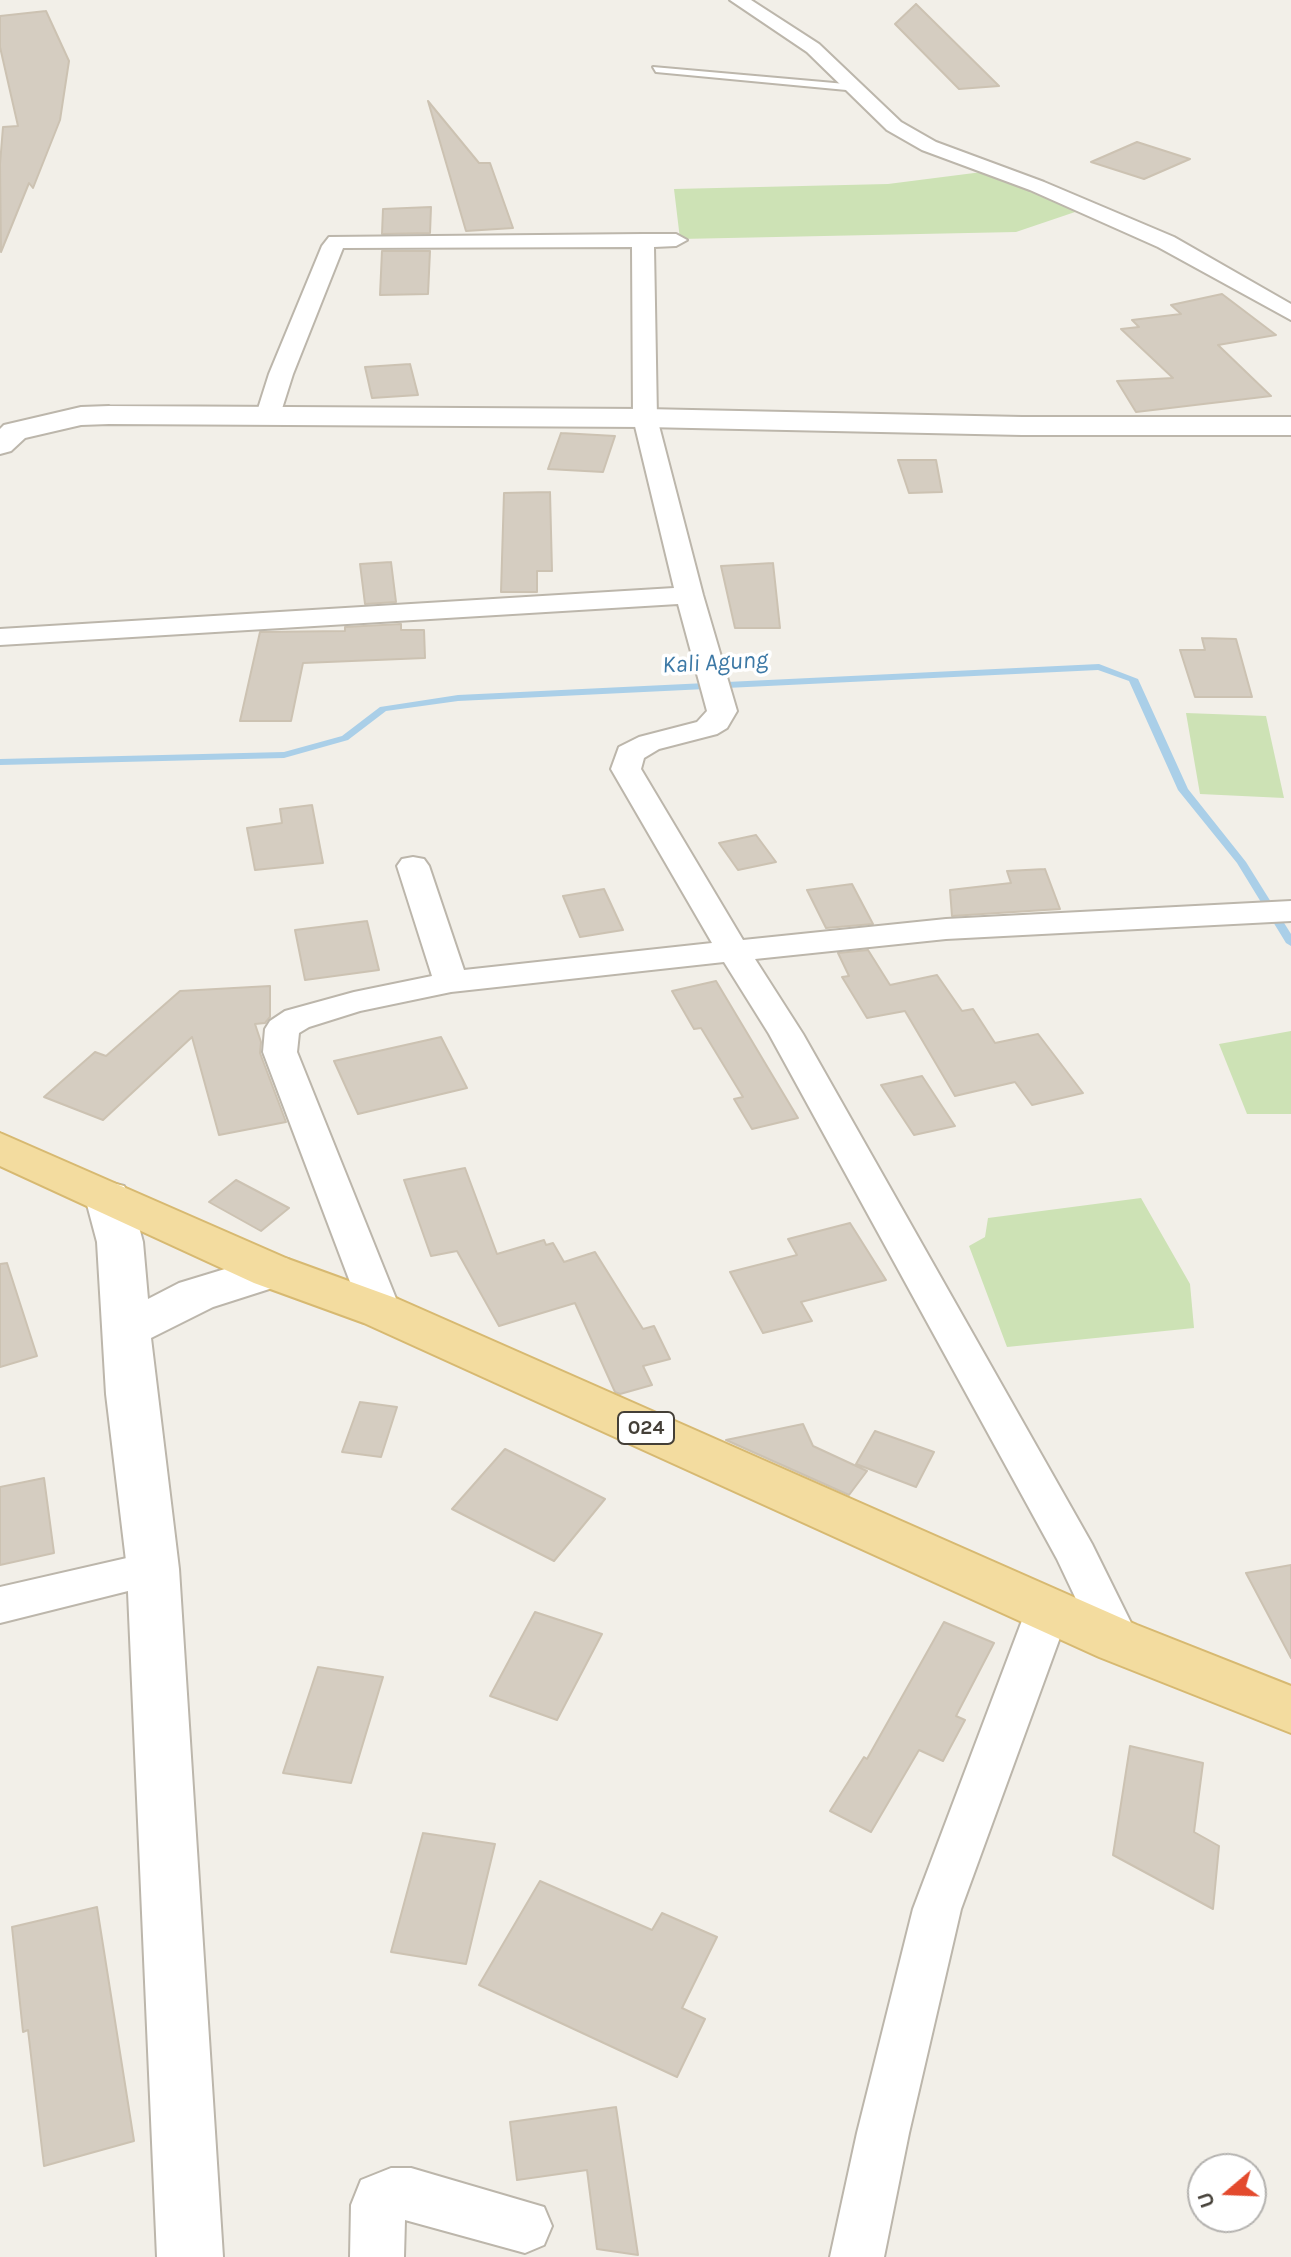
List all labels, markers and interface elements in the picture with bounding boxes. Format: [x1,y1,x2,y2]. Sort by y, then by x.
water label: Kali Agung [661,646,769,680]
road number: 024 [618,1412,674,1444]
north arrow [1187,2153,1267,2233]
text: U [1191,2189,1221,2212]

